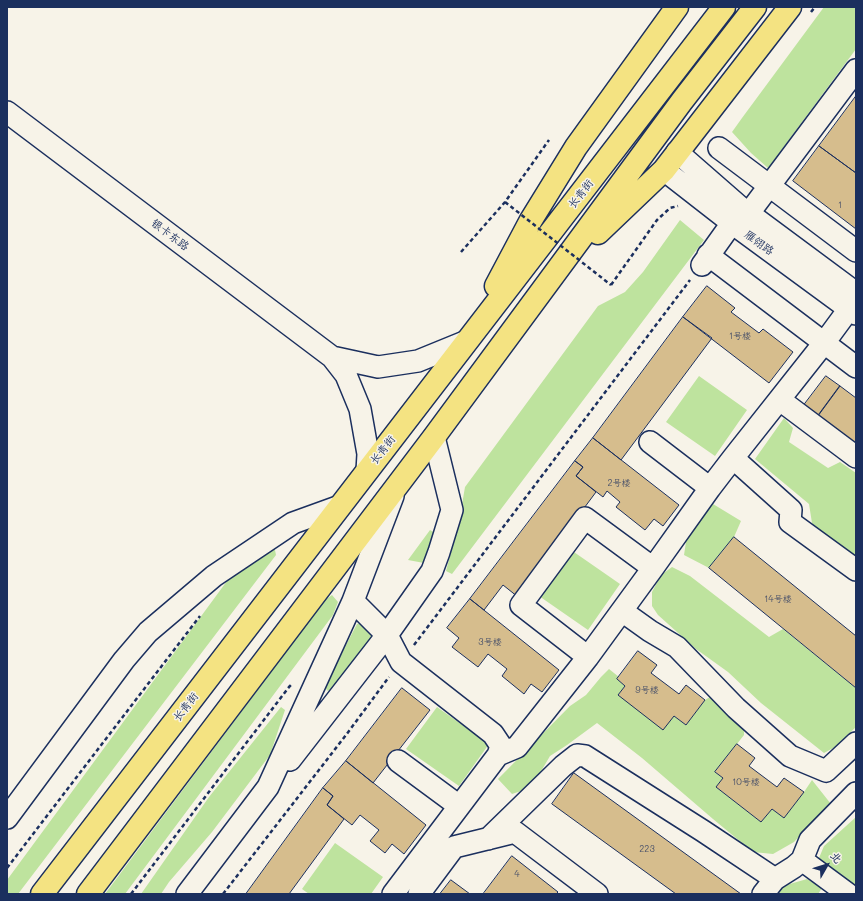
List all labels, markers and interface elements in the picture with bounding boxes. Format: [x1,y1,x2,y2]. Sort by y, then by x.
street label: 长青街 [566,177,596,211]
house number: 1 [838,200,842,210]
street label: 银卡东路 [148,216,192,254]
street label: 雁翎路 [742,228,776,258]
house number: 1号楼 [729,331,751,341]
street label: 长青街 [368,433,398,467]
house number: 2号楼 [607,478,631,488]
house number: 14号楼 [764,594,792,604]
house number: 3号楼 [478,637,502,647]
house number: 9号楼 [635,685,659,695]
street label: 长青街 [171,690,201,724]
house number: 10号楼 [732,777,760,787]
house number: 223 [639,844,655,854]
north arrow [807,845,847,885]
text: 北 [827,848,846,866]
house number: 4 [514,869,520,879]

